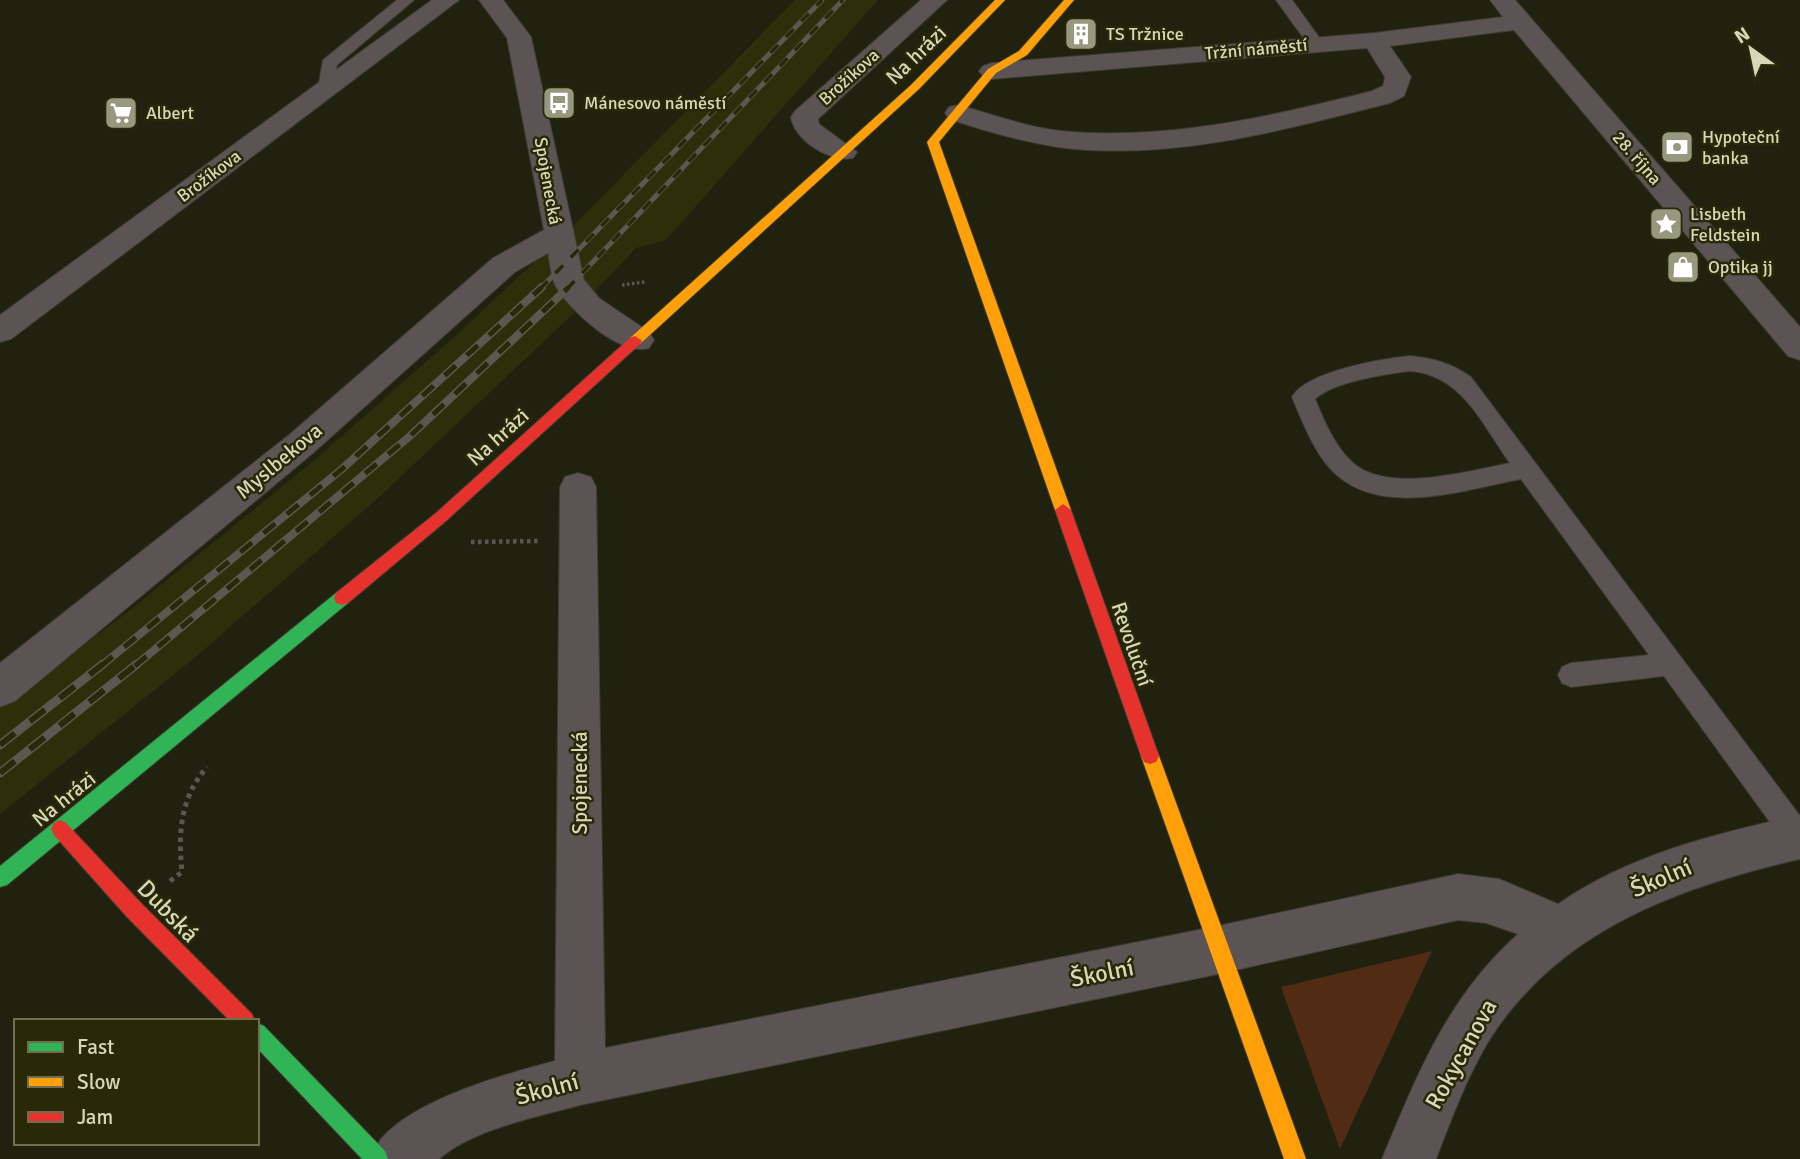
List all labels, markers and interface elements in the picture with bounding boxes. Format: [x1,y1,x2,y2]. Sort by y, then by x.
north arrow [1716,14,1786,84]
building icon: TS Tržnice [1062,15,1100,53]
street label: Na hrázi [880,20,952,90]
text: N [1730,22,1754,49]
place label: TS Tržnice [1106,23,1184,45]
street label: Tržní náměstí [1204,34,1308,64]
street label: Brožíkova [814,44,884,110]
bus stop icon: Mánesovo náměstí [540,84,578,122]
place label: Mánesovo náměstí [584,92,726,114]
supermarket icon: Albert [102,94,140,132]
place label: Albert [146,102,194,124]
place label: Hypoteční banka [1702,126,1780,169]
street label: 28. října [1608,127,1666,189]
bank icon: Hypoteční banka [1658,128,1696,166]
street label: Spojenecká [529,136,567,226]
street label: Brožíkova [173,145,245,207]
place label: Lisbeth Feldstein [1690,203,1760,246]
place icon: Lisbeth Feldstein [1647,205,1685,243]
shop icon: Optika jj [1664,248,1702,286]
place label: Optika jj [1708,256,1773,278]
street label: Na hrázi [462,402,534,472]
street label: Myslbekova [231,417,327,505]
street label: Revoluční [1106,599,1159,690]
street label: Spojenecká [567,731,593,835]
street label: Na hrázi [27,766,101,832]
street label: Školní [1626,851,1697,904]
street label: Dubská [131,873,205,949]
street label: Školní [1068,952,1137,994]
street label: Rokycanova [1418,994,1504,1114]
legend [14,1019,259,1145]
text: Fast [77,1034,114,1060]
street label: Školní [512,1066,582,1112]
text: Slow [77,1069,121,1095]
text: Jam [77,1104,113,1130]

